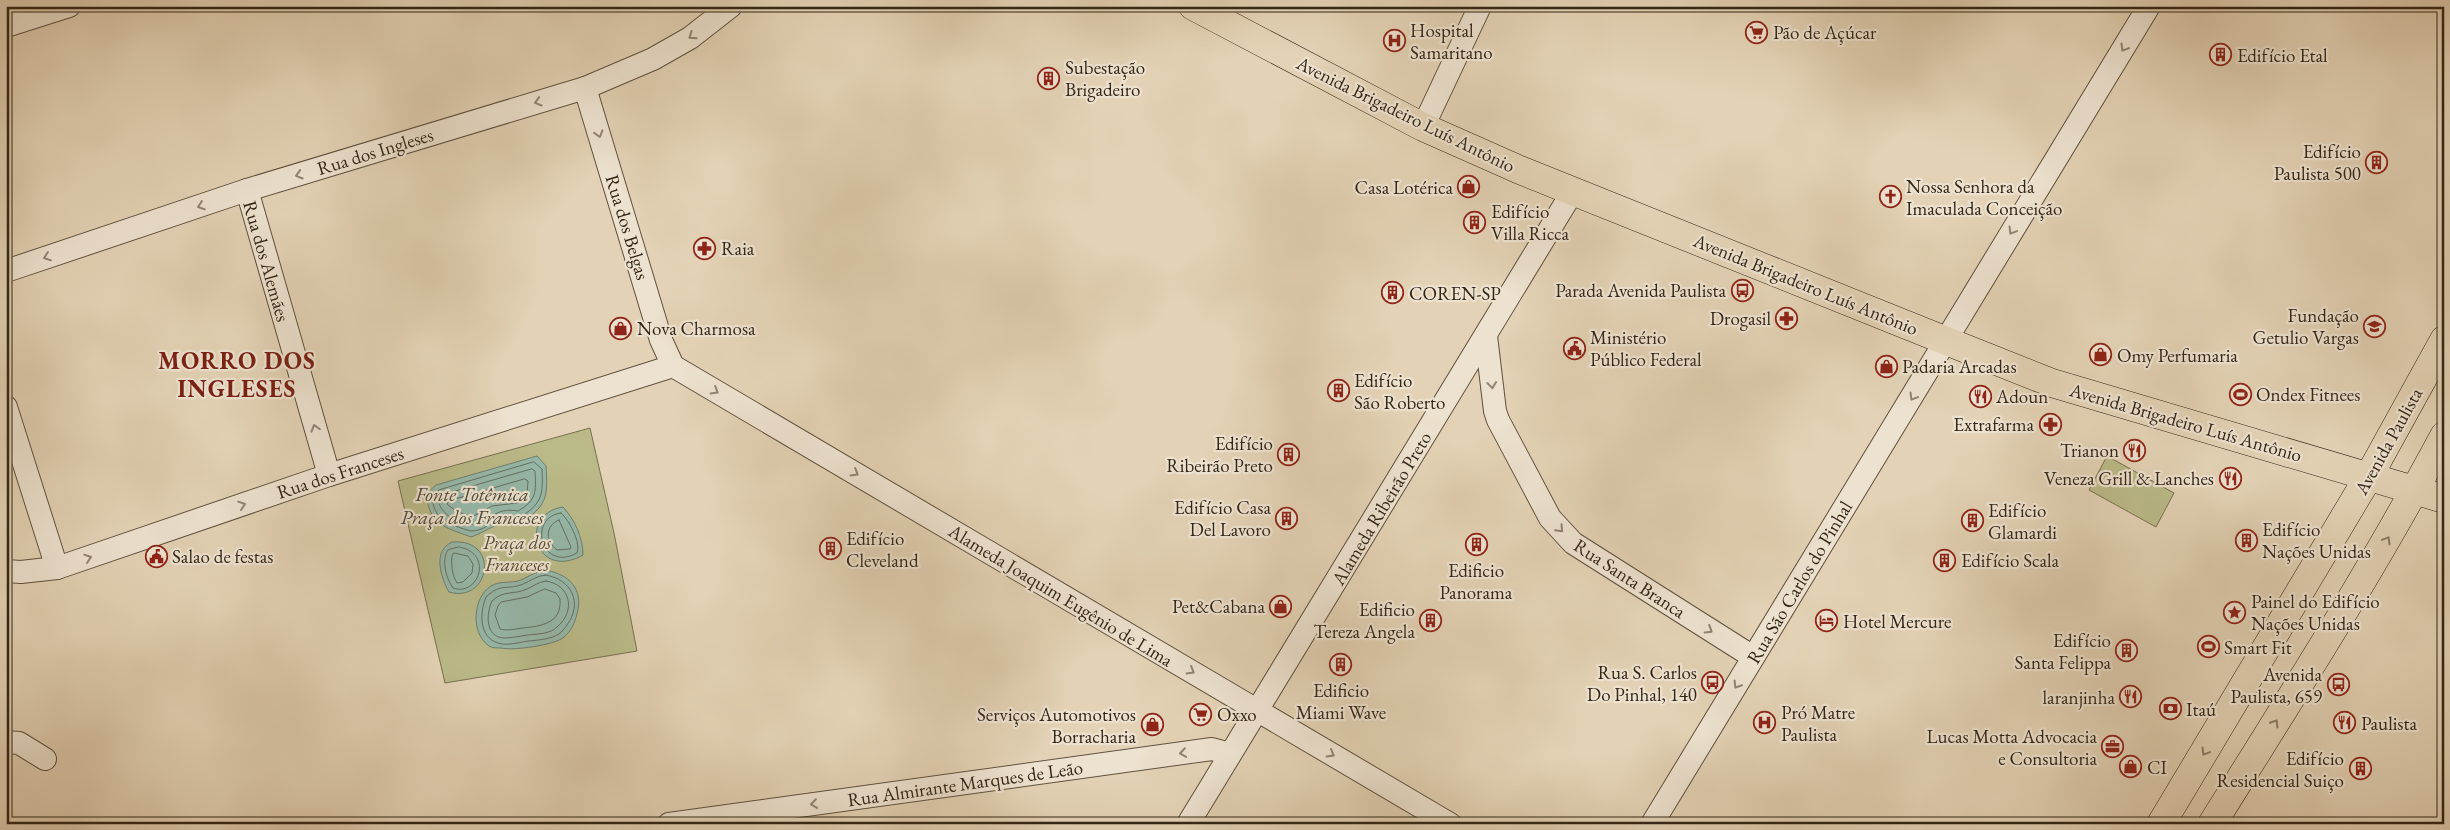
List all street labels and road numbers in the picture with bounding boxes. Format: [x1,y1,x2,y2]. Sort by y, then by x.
street label: Avenida Brigadeiro Luís Antônio [1291,50,1519,178]
street label: Rua dos Ingleses [314,122,436,181]
street label: Rua dos Belgas [600,171,655,283]
street label: Rua dos Alemães [237,198,296,325]
street label: Avenida Brigadeiro Luís Antônio [1689,227,1922,341]
street label: Avenida Brigadeiro Luís Antônio [2066,377,2305,468]
street label: Avenida Paulista [2348,383,2428,500]
street label: Alameda Ribeirão Preto [1325,427,1437,591]
street label: Rua dos Franceses [273,440,407,505]
street label: Rua São Carlos do Pinhal [1741,496,1858,668]
street label: Alameda Joaquim Eugênio de Lima [943,518,1178,673]
street label: Rua Santa Branca [1569,533,1691,624]
street label: Rua Almirante Marques de Leão [846,755,1084,812]

